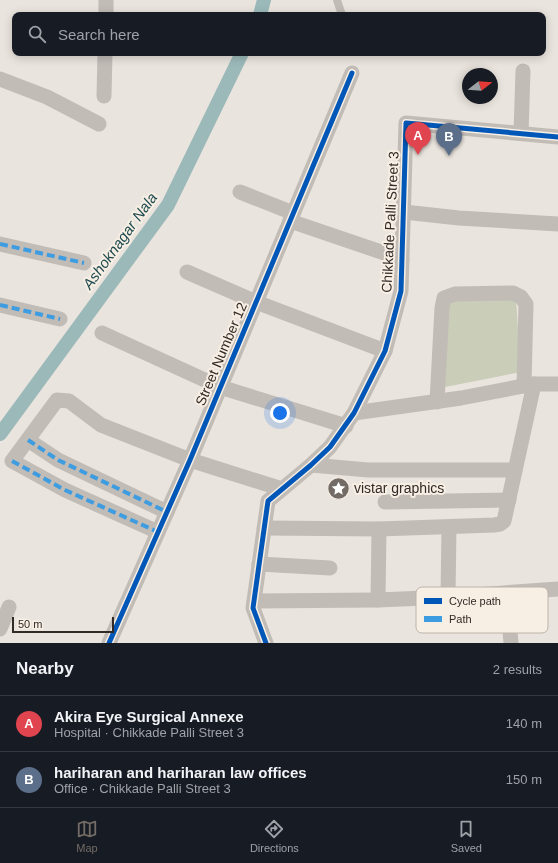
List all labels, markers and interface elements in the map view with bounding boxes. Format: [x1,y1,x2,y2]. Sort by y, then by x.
search box [12,12,546,56]
icon: search [26,23,48,45]
text: Search here [58,26,140,43]
north arrow [462,68,498,104]
pin: A [405,122,431,155]
pin: B [436,123,462,156]
street label: Chikkade Palli Street 3 [378,151,402,293]
water label: Ashoknagar Nala [78,189,160,293]
street label: Street Number 12 [192,300,250,408]
your location [270,403,290,423]
place icon: vistar graphics [325,475,351,501]
place label: vistar graphics [354,480,444,496]
legend [416,587,548,633]
text: Cycle path [449,595,501,607]
text: Path [449,613,472,625]
scale bar [12,615,114,634]
text: 50 m [18,618,42,630]
text: Nearby [16,659,74,678]
text: 2 results [493,662,542,677]
text: Akira Eye Surgical Annexe [54,708,244,725]
text: A [24,716,34,731]
text: 140 m [506,716,542,731]
text: Hospital · Chikkade Palli Street 3 [54,725,244,740]
text: hariharan and hariharan law offices [54,764,307,781]
text: B [24,772,34,787]
text: 150 m [506,772,542,787]
text: Office · Chikkade Palli Street 3 [54,781,231,796]
tab: Map [76,818,98,854]
tab: Directions [250,818,299,854]
tab: Saved [451,818,482,854]

